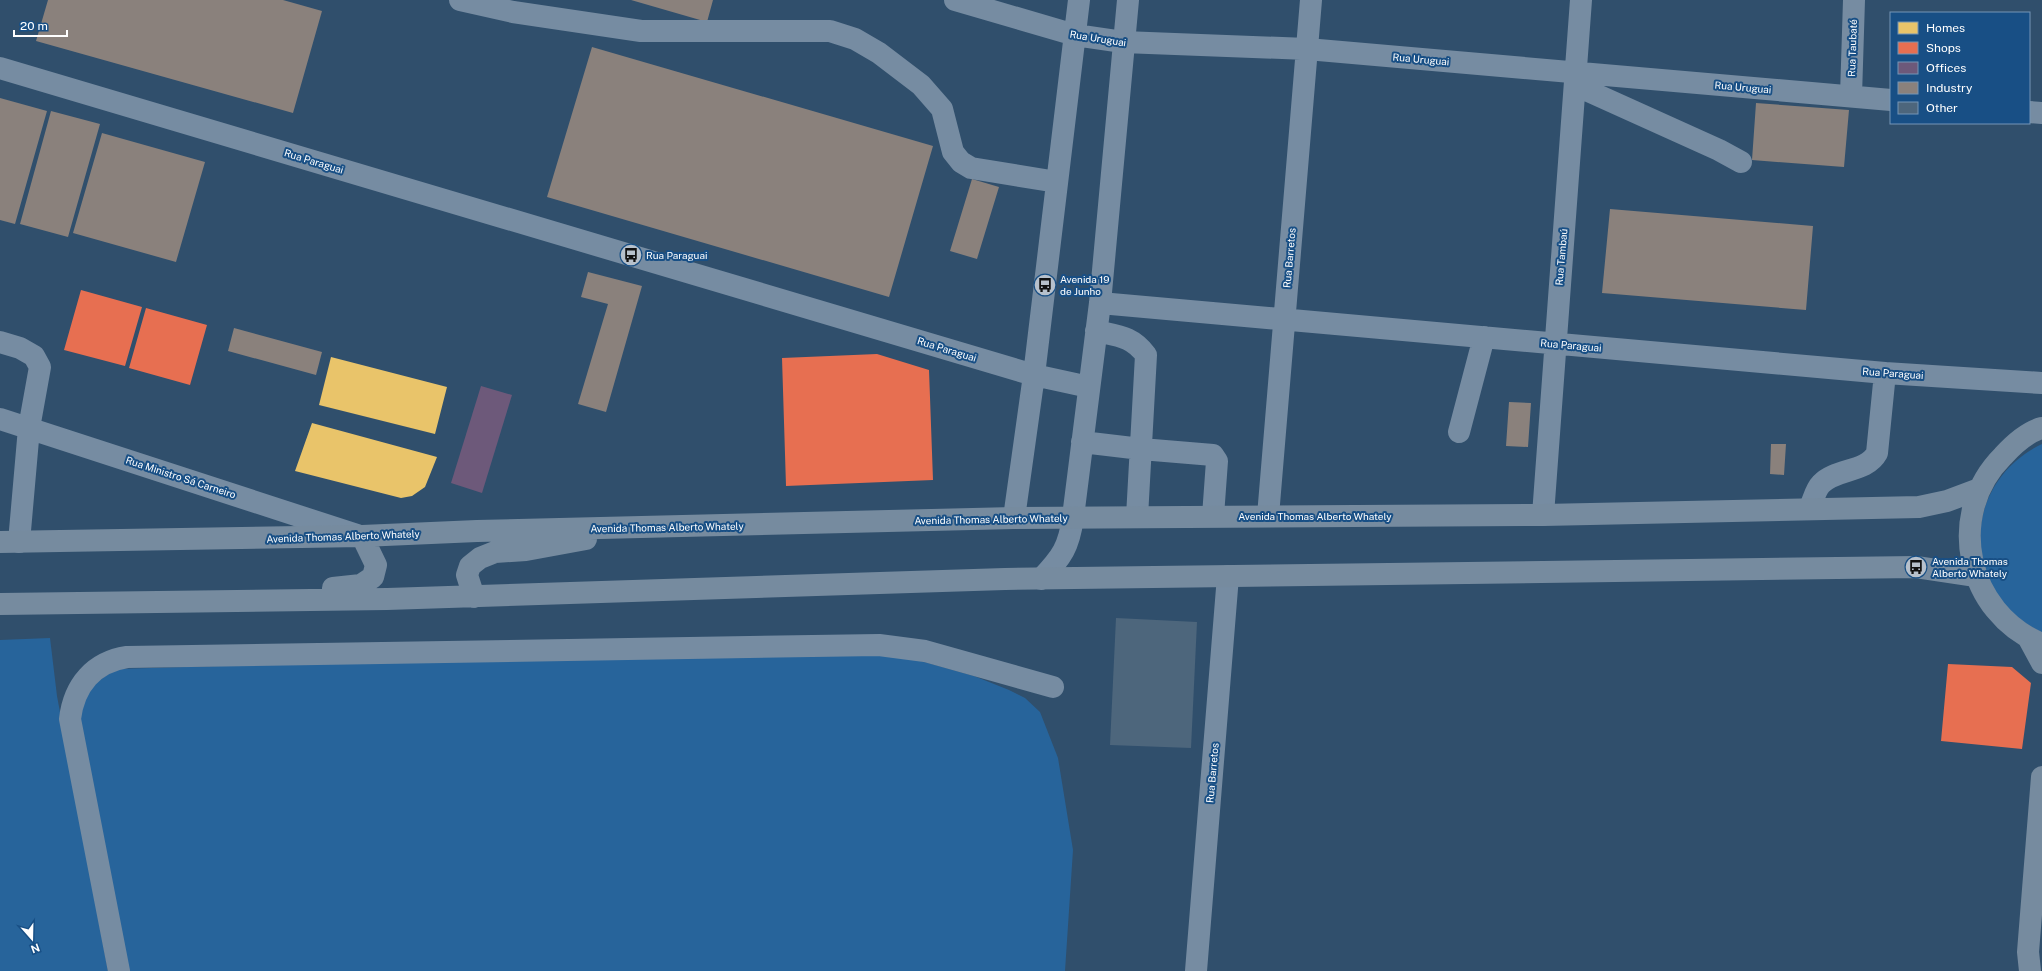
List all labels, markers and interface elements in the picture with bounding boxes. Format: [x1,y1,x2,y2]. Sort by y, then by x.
scale bar [14,12,67,38]
legend [1890,12,2030,124]
text: 20 m [20,19,48,33]
street label: Rua Taubaté [1845,19,1859,77]
text: Homes [1926,21,1965,35]
street label: Rua Uruguai [1069,28,1127,48]
text: Shops [1926,41,1961,55]
street label: Rua Uruguai [1392,51,1450,67]
text: Offices [1926,61,1966,75]
street label: Rua Uruguai [1714,79,1772,95]
text: Industry [1926,81,1973,95]
text: Other [1926,101,1958,115]
street label: Rua Paraguai [283,146,345,176]
street label: Rua Barretos [1280,227,1298,289]
street label: Rua Tambaú [1553,228,1569,286]
bus stop icon: Rua Paraguai [618,242,644,268]
place label: Rua Paraguai [646,249,707,261]
bus stop icon: Avenida 19 de Junho [1032,272,1058,298]
place label: Avenida 19 de Junho [1060,273,1110,297]
street label: Rua Paraguai [916,334,978,364]
street label: Rua Paraguai [1540,336,1602,354]
street label: Rua Paraguai [1862,365,1924,381]
street label: Rua Ministro Sá Carneiro [124,454,238,501]
street label: Avenida Thomas Alberto Whately [1238,510,1392,522]
street label: Avenida Thomas Alberto Whately [914,512,1068,526]
street label: Avenida Thomas Alberto Whately [590,520,744,534]
street label: Avenida Thomas Alberto Whately [266,527,421,545]
bus stop icon: Avenida Thomas Alberto Whately [1903,554,1929,580]
place label: Avenida Thomas Alberto Whately [1932,555,2008,579]
street label: Rua Barretos [1203,742,1221,804]
north arrow [12,919,52,959]
text: N [29,941,42,956]

